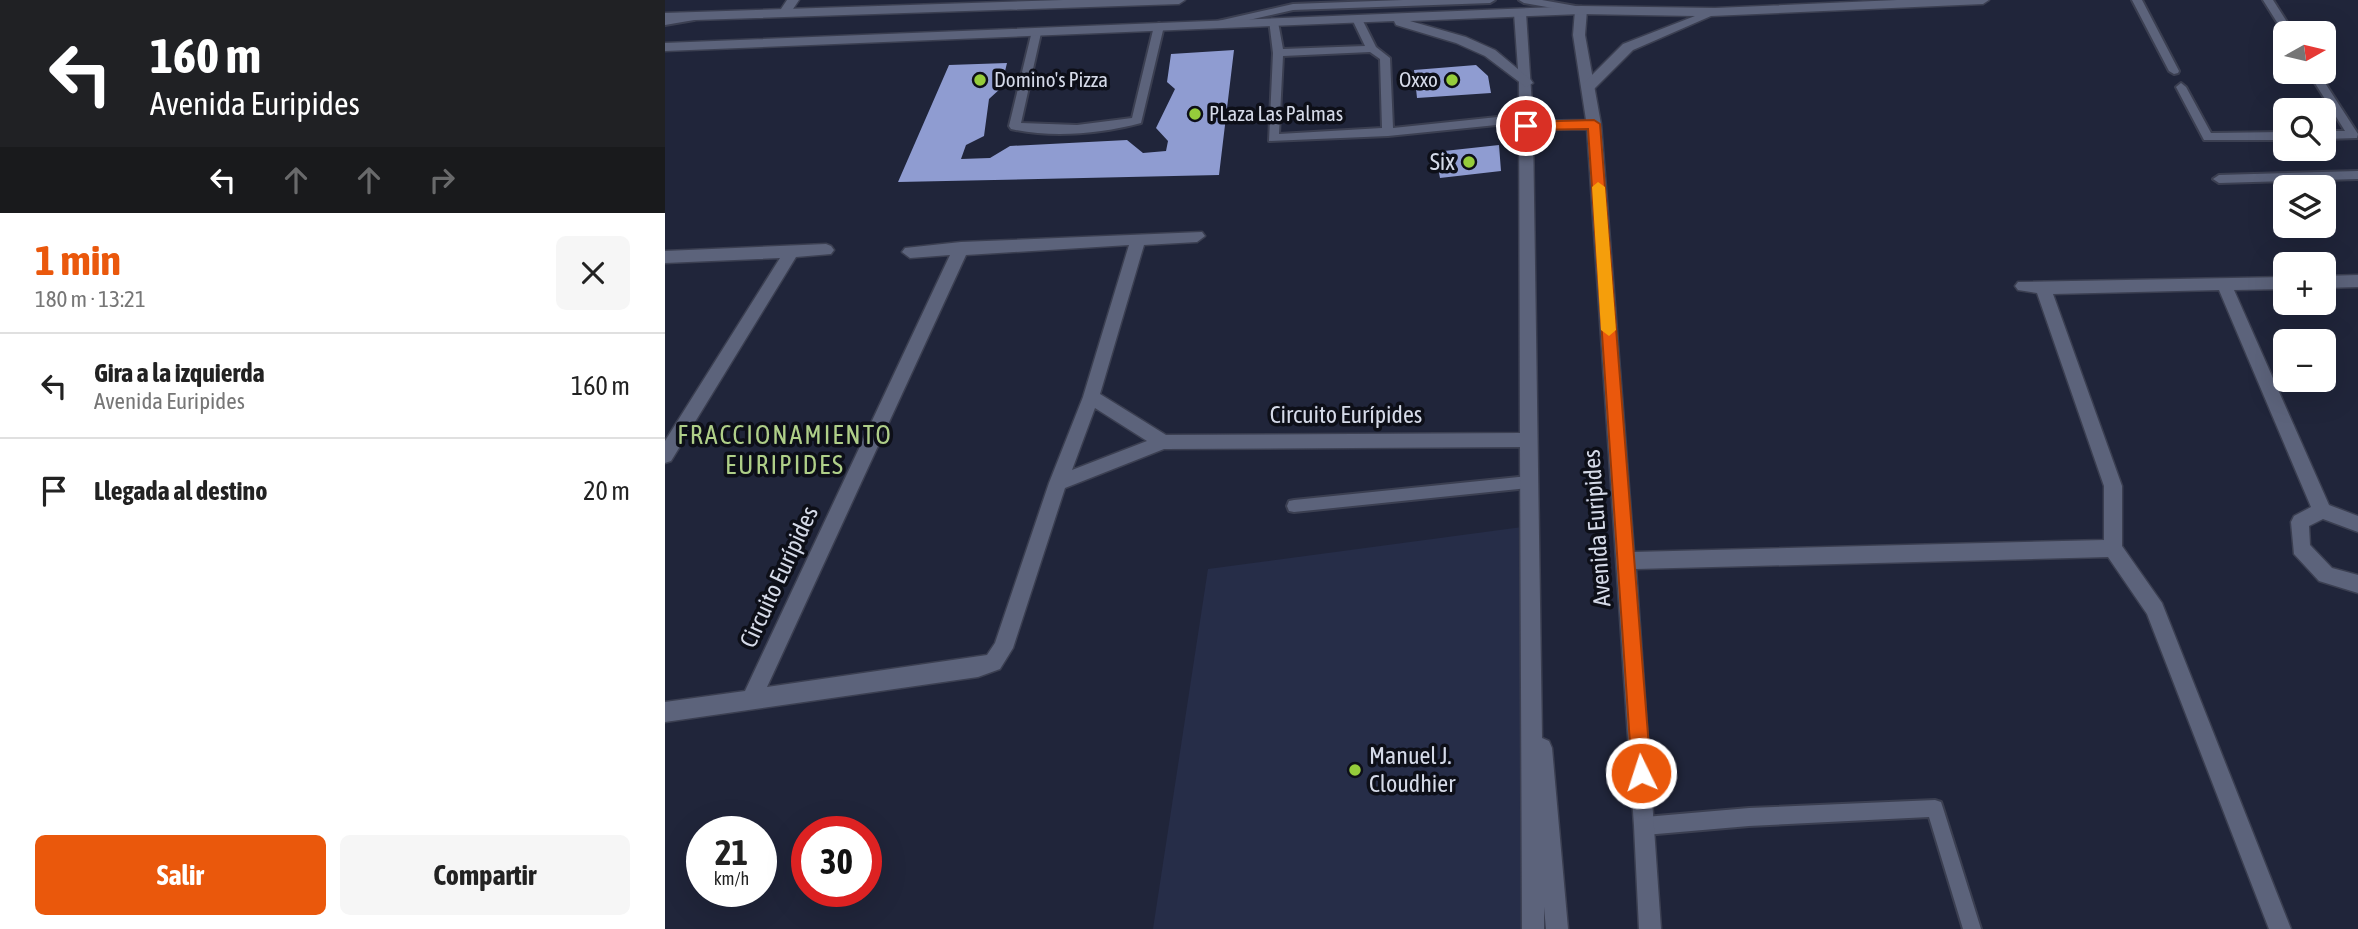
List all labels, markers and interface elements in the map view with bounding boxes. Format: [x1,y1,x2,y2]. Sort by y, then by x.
north arrow [2273,21,2336,84]
map controls [2273,21,2336,392]
text: 160 m [150,27,261,83]
icon: left [35,28,126,119]
place label: Domino's Pizza [994,67,1108,91]
place label: Oxxo [1399,67,1438,91]
marker: Domino's Pizza [972,72,988,88]
marker: Oxxo [1444,72,1460,88]
text: Avenida Euripides [150,85,360,122]
pin [1496,96,1556,156]
button: search [2273,98,2336,161]
place label: PLaza Las Palmas [1209,101,1343,125]
marker: PLaza Las Palmas [1187,106,1203,122]
icon: arrive [1507,107,1545,145]
place label: Six [1430,148,1455,175]
marker: Six [1461,154,1477,170]
icon: left [204,161,242,199]
icon: ahead [277,161,315,199]
icon: ahead [350,161,388,199]
icon: right [423,161,461,199]
button: layers [2273,175,2336,238]
text: 1 min [35,236,121,284]
button: close [556,236,630,310]
button: + [2273,252,2336,315]
text: 180 m · 13:21 [35,286,146,312]
button: − [2273,329,2336,392]
text: Gira a la izquierda [94,358,265,388]
icon: left [35,367,73,405]
text: 160 m [571,371,630,401]
text: Avenida Euripides [94,388,245,414]
street label: Circuito Eurípides [1270,401,1422,428]
district label: FRACCIONAMIENTO EURIPIDES [677,420,893,480]
street label: Avenida Euripides [1578,449,1615,607]
icon: arrive [35,472,73,510]
text: Llegada al destino [94,476,267,506]
text: 20 m [583,476,630,506]
street label: Circuito Eurípides [734,502,823,652]
position arrow [1604,736,1678,810]
place label: Manuel J. Cloudhier [1369,742,1456,797]
marker: Manuel J. Cloudhier [1347,762,1363,778]
speed limit sign: 30 [791,816,882,907]
text: 21 [715,832,748,872]
button: Salir [35,835,326,915]
button: Compartir [340,835,630,915]
text: km/h [714,868,749,889]

